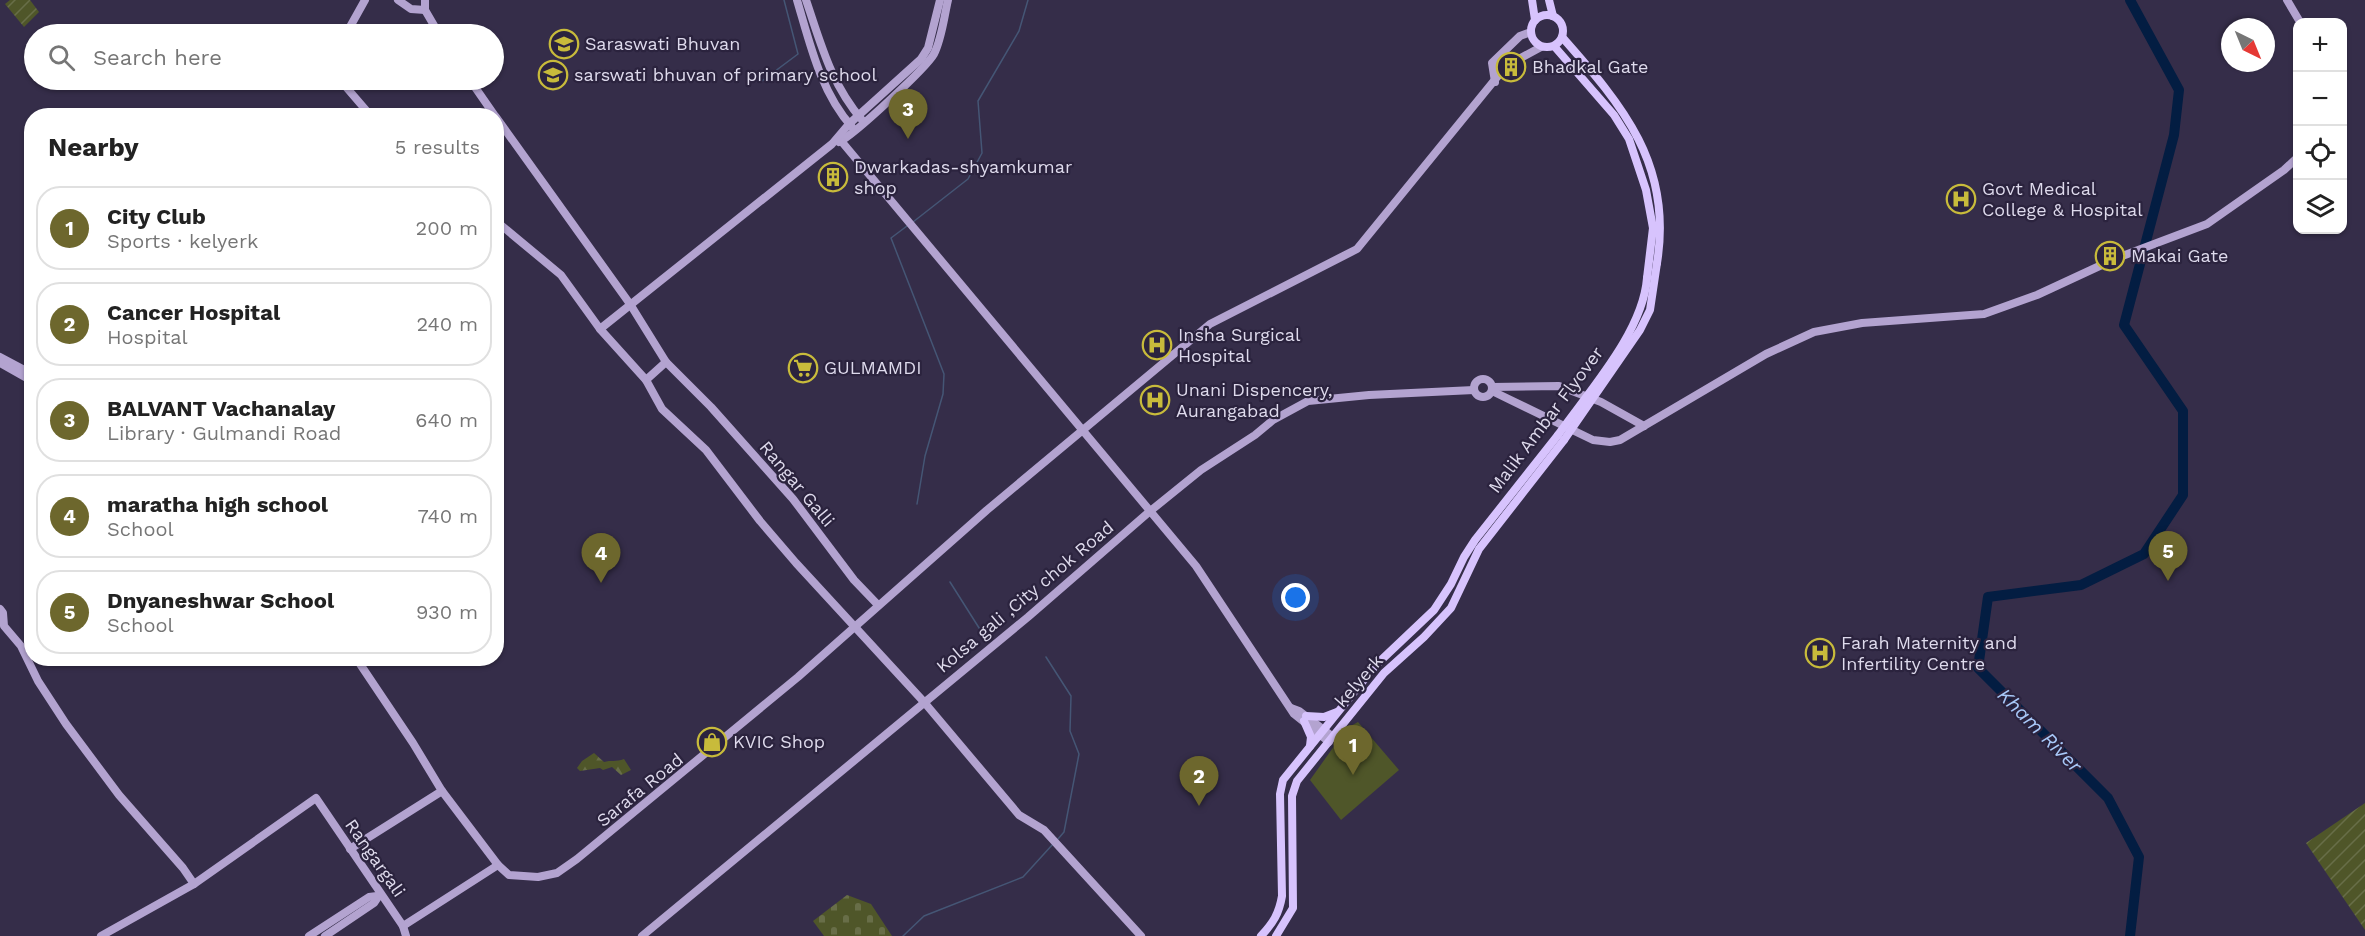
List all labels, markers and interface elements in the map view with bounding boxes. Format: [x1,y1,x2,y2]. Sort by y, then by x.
north arrow [2221,18,2275,72]
map controls [2293,18,2347,234]
button: + [2293,18,2347,72]
search box [24,24,504,90]
school or university icon: Saraswati Bhuvan [548,28,580,60]
place label: Saraswati Bhuvan [585,33,740,54]
icon: search [45,41,78,74]
text: Search here [93,45,222,70]
building icon: Bhadkal Gate [1495,51,1527,83]
place label: Bhadkal Gate [1532,56,1648,77]
school or university icon: sarswati bhuvan of primary school [537,59,569,91]
place label: sarswati bhuvan of primary school [574,64,877,85]
button: − [2293,72,2347,126]
pin: 3 [888,90,928,139]
button: locate [2293,126,2347,180]
text: Nearby [48,132,139,162]
text: 5 results [395,135,480,159]
place label: Dwarkadas-shyamkumar shop [854,156,1072,198]
building icon: Dwarkadas-shyamkumar shop [817,161,849,193]
place label: Govt Medical College & Hospital [1982,178,2143,220]
button: layers [2293,180,2347,234]
hospital icon: Govt Medical College & Hospital [1945,183,1977,215]
text: City Club [107,204,206,229]
text: 1 [65,216,74,240]
text: 200 m [416,216,478,240]
text: Sports · kelyerk [107,229,258,253]
building icon: Makai Gate [2094,240,2126,272]
place label: Makai Gate [2131,245,2228,266]
text: Cancer Hospital [107,300,280,325]
text: 2 [64,312,75,336]
text: 240 m [416,312,478,336]
place label: Insha Surgical Hospital [1178,324,1301,366]
text: Hospital [107,325,188,349]
hospital icon: Insha Surgical Hospital [1141,329,1173,361]
street label: Malik Ambar Flyover [1484,342,1607,497]
supermarket icon: GULMAMDI [787,352,819,384]
place label: GULMAMDI [824,357,921,378]
place label: Unani Dispencery, Aurangabad [1176,379,1333,421]
hospital icon: Unani Dispencery, Aurangabad [1139,384,1171,416]
text: BALVANT Vachanalay [107,396,336,421]
text: 3 [64,408,75,432]
text: 640 m [415,408,478,432]
text: Library · Gulmandi Road [107,421,341,445]
street label: Rangar Galli [756,437,839,531]
text: maratha high school [107,492,328,517]
text: 4 [63,504,76,528]
text: 740 m [418,504,478,528]
street label: Kolsa gali ,City chok Road [932,516,1118,677]
text: School [107,517,174,541]
pin: 5 [2148,532,2188,581]
pin: 4 [582,534,620,583]
your location [1281,583,1310,612]
text: Dnyaneshwar School [107,588,334,613]
text: 5 [64,600,75,624]
text: 930 m [416,600,478,624]
text: School [107,613,174,637]
place label: Farah Maternity and Infertility Centre [1841,632,2017,674]
hospital icon: Farah Maternity and Infertility Centre [1804,637,1836,669]
street label: kelyerk [1330,650,1387,711]
water label: Kham River [1993,683,2088,778]
shop icon: KVIC Shop [696,726,728,758]
pin: 1 [1334,726,1372,775]
place label: KVIC Shop [733,731,825,752]
street label: Sarafa Road [592,748,687,831]
pin: 2 [1180,756,1218,806]
street label: Rangargali [341,815,410,901]

